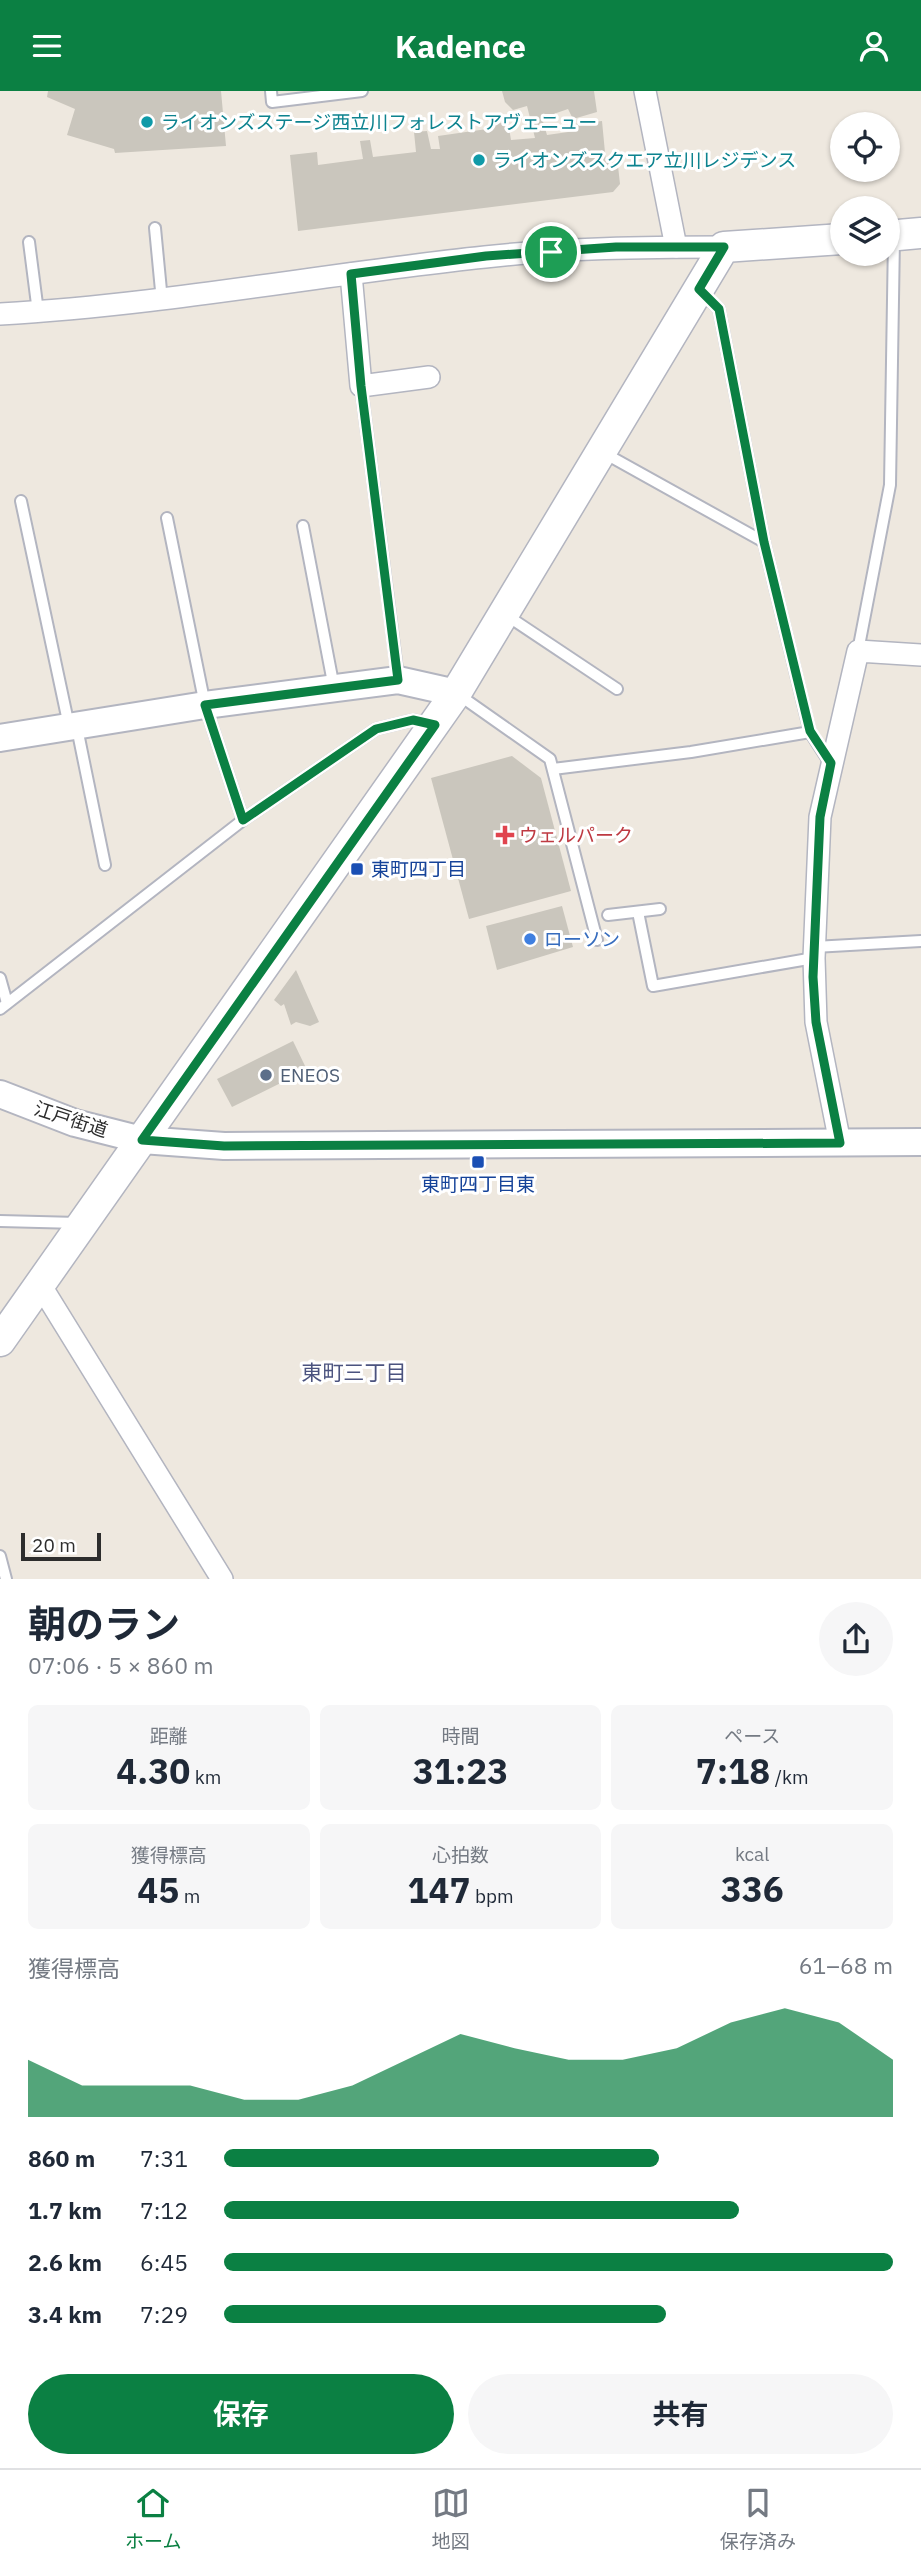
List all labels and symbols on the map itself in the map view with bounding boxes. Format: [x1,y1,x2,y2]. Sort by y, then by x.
place label: ライオンズステージ西立川フォレストアヴェニュー [161,110,597,134]
marker: ライオンズステージ西立川フォレストアヴェニュー [139,114,155,130]
place label: ライオンズスクエア立川レジデンス [493,148,796,172]
marker: ライオンズスクエア立川レジデンス [471,152,487,168]
pin [521,222,581,282]
place label: ウェルパーク [519,823,633,847]
marker: ウェルパーク [497,827,513,843]
place label: 東町四丁目 [371,857,466,881]
marker: 東町四丁目 [349,861,365,877]
place label: ローソン [544,927,620,951]
marker: ローソン [522,931,538,947]
place label: ENEOS [280,1063,340,1087]
marker: ENEOS [258,1067,274,1083]
street label: 江戸街道 [31,1096,111,1142]
marker: 東町四丁目東 [470,1154,486,1170]
place label: 東町四丁目東 [421,1172,535,1196]
district label: 東町三丁目 [302,1358,407,1386]
scale bar [21,1530,102,1562]

